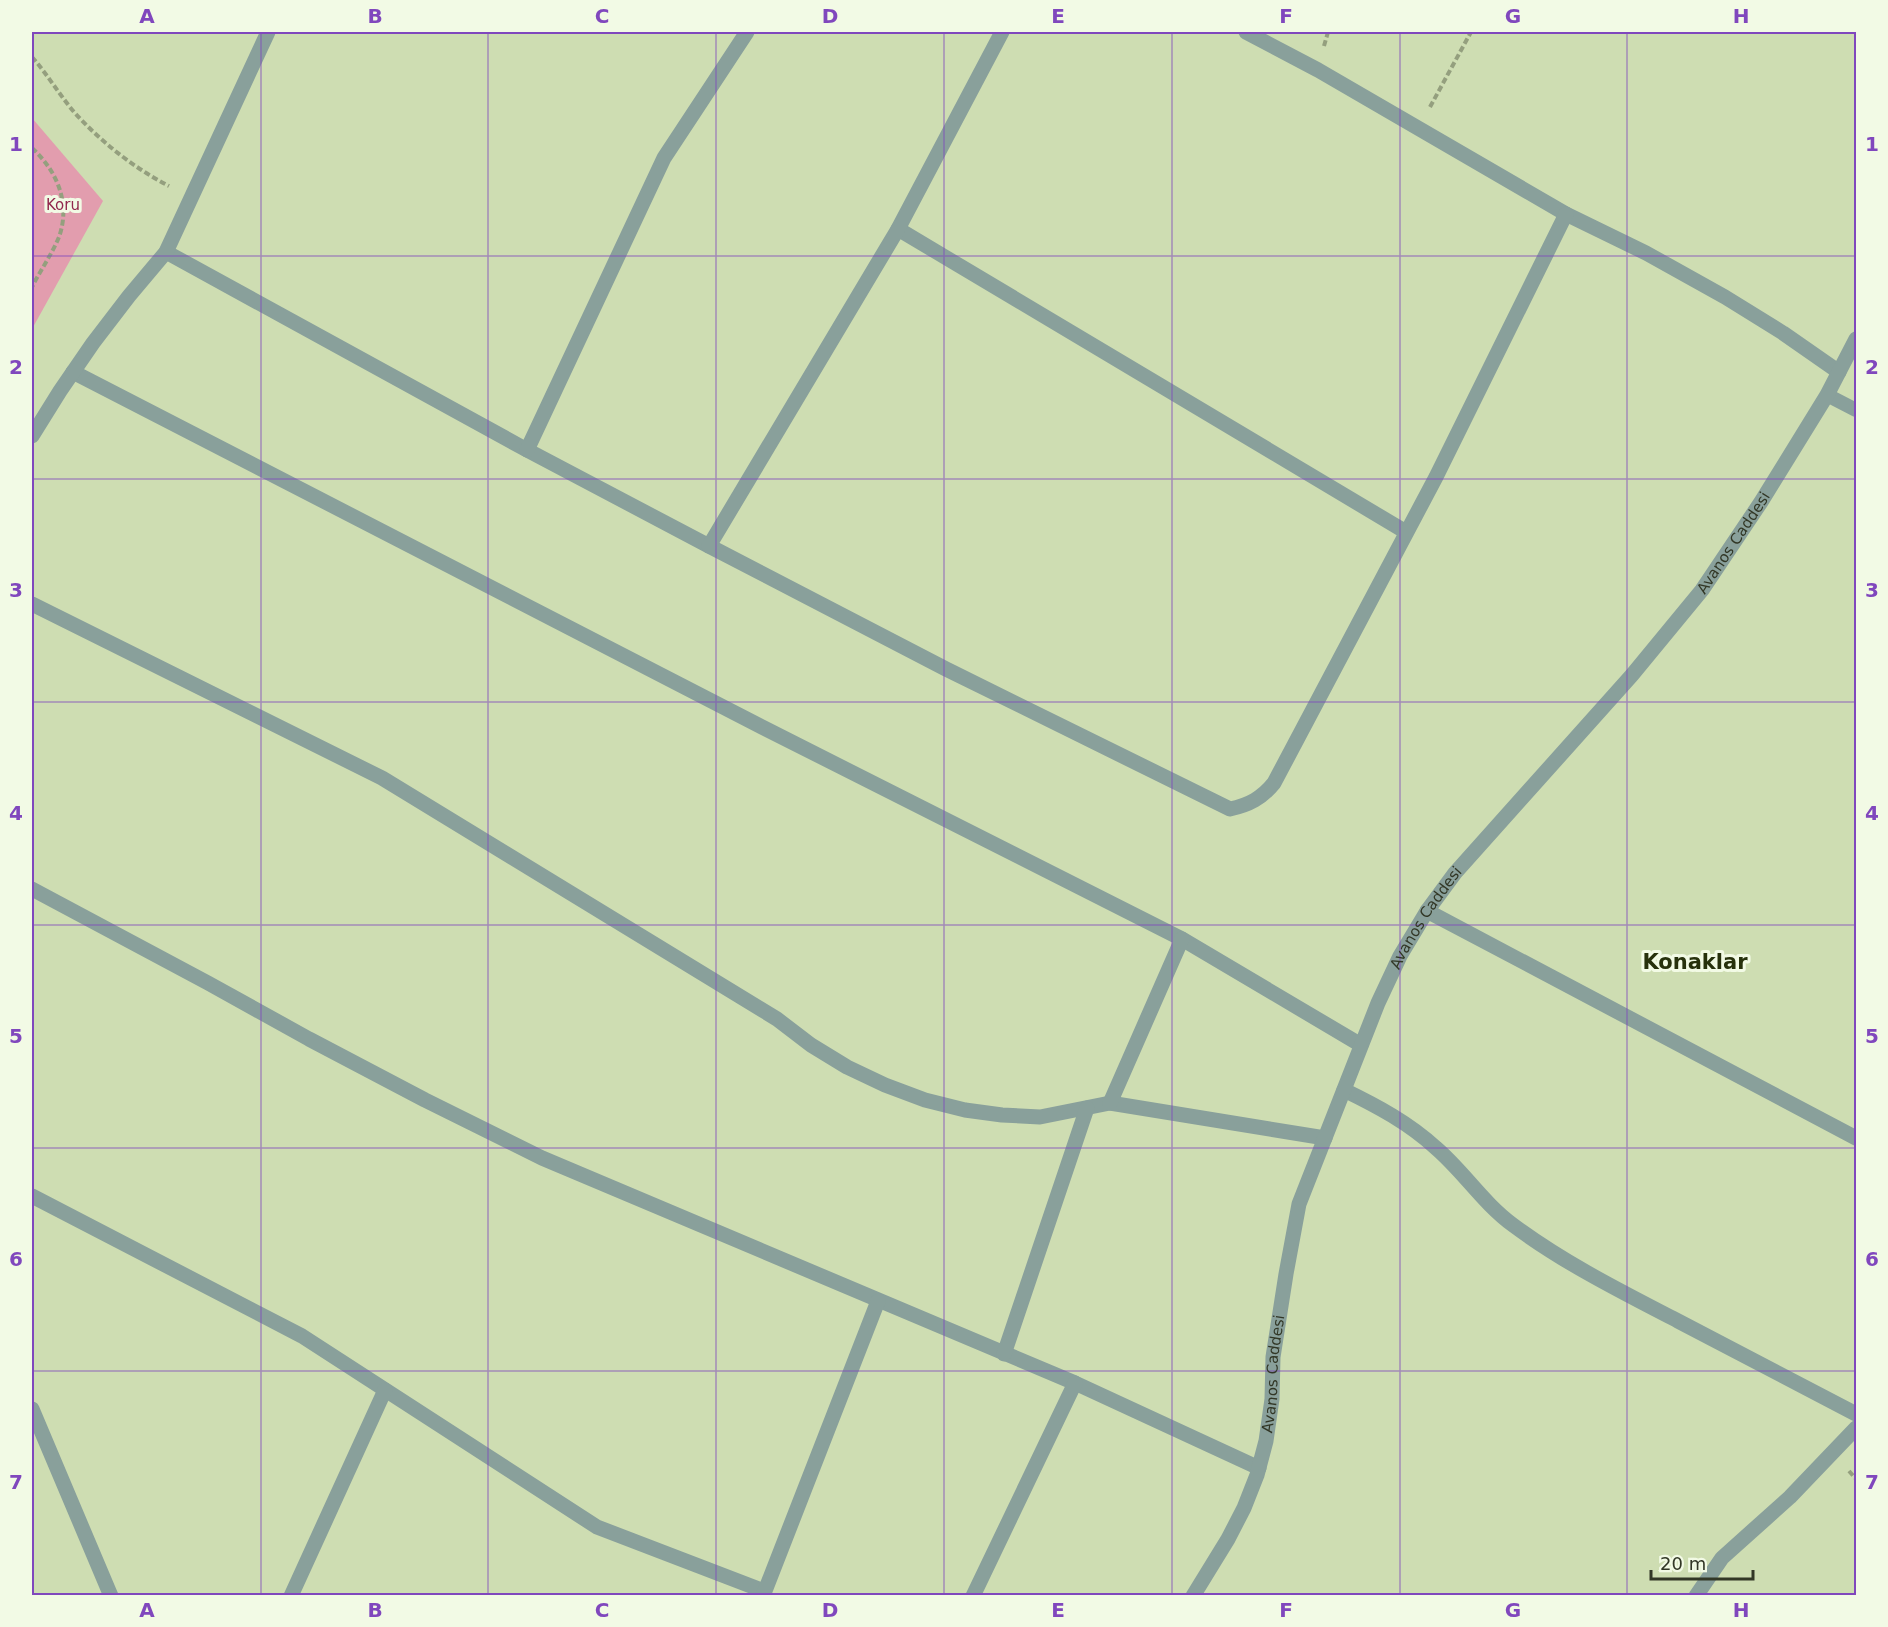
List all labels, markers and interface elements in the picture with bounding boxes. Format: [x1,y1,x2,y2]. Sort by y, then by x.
text: A [139,4,155,28]
text: B [367,4,383,28]
text: C [595,4,609,28]
text: D [822,4,838,28]
text: E [1051,4,1065,28]
text: F [1279,4,1293,28]
text: G [1505,4,1521,28]
text: H [1733,4,1749,28]
text: 1 [9,132,23,156]
text: 1 [1865,132,1879,156]
park label: Koru [46,196,80,214]
text: 2 [9,355,23,379]
text: 2 [1865,355,1879,379]
street label: Avanos Caddesi [1693,489,1774,597]
text: 3 [9,578,23,602]
text: 3 [1865,578,1879,602]
text: 4 [9,801,23,825]
text: 4 [1865,801,1879,825]
street label: Avanos Caddesi [1386,863,1466,972]
district label: Konaklar [1642,950,1748,974]
text: 5 [9,1024,23,1048]
text: 5 [1865,1024,1879,1048]
text: 6 [9,1247,23,1271]
text: 6 [1865,1247,1879,1271]
street label: Avanos Caddesi [1258,1314,1288,1434]
text: 7 [9,1470,23,1494]
text: 7 [1865,1470,1879,1494]
scale bar [1651,1543,1753,1581]
text: 20 m [1660,1553,1706,1574]
text: A [139,1598,155,1622]
text: B [367,1598,383,1622]
text: C [595,1598,609,1622]
text: D [822,1598,838,1622]
text: E [1051,1598,1065,1622]
text: F [1279,1598,1293,1622]
text: G [1505,1598,1521,1622]
text: H [1733,1598,1749,1622]

